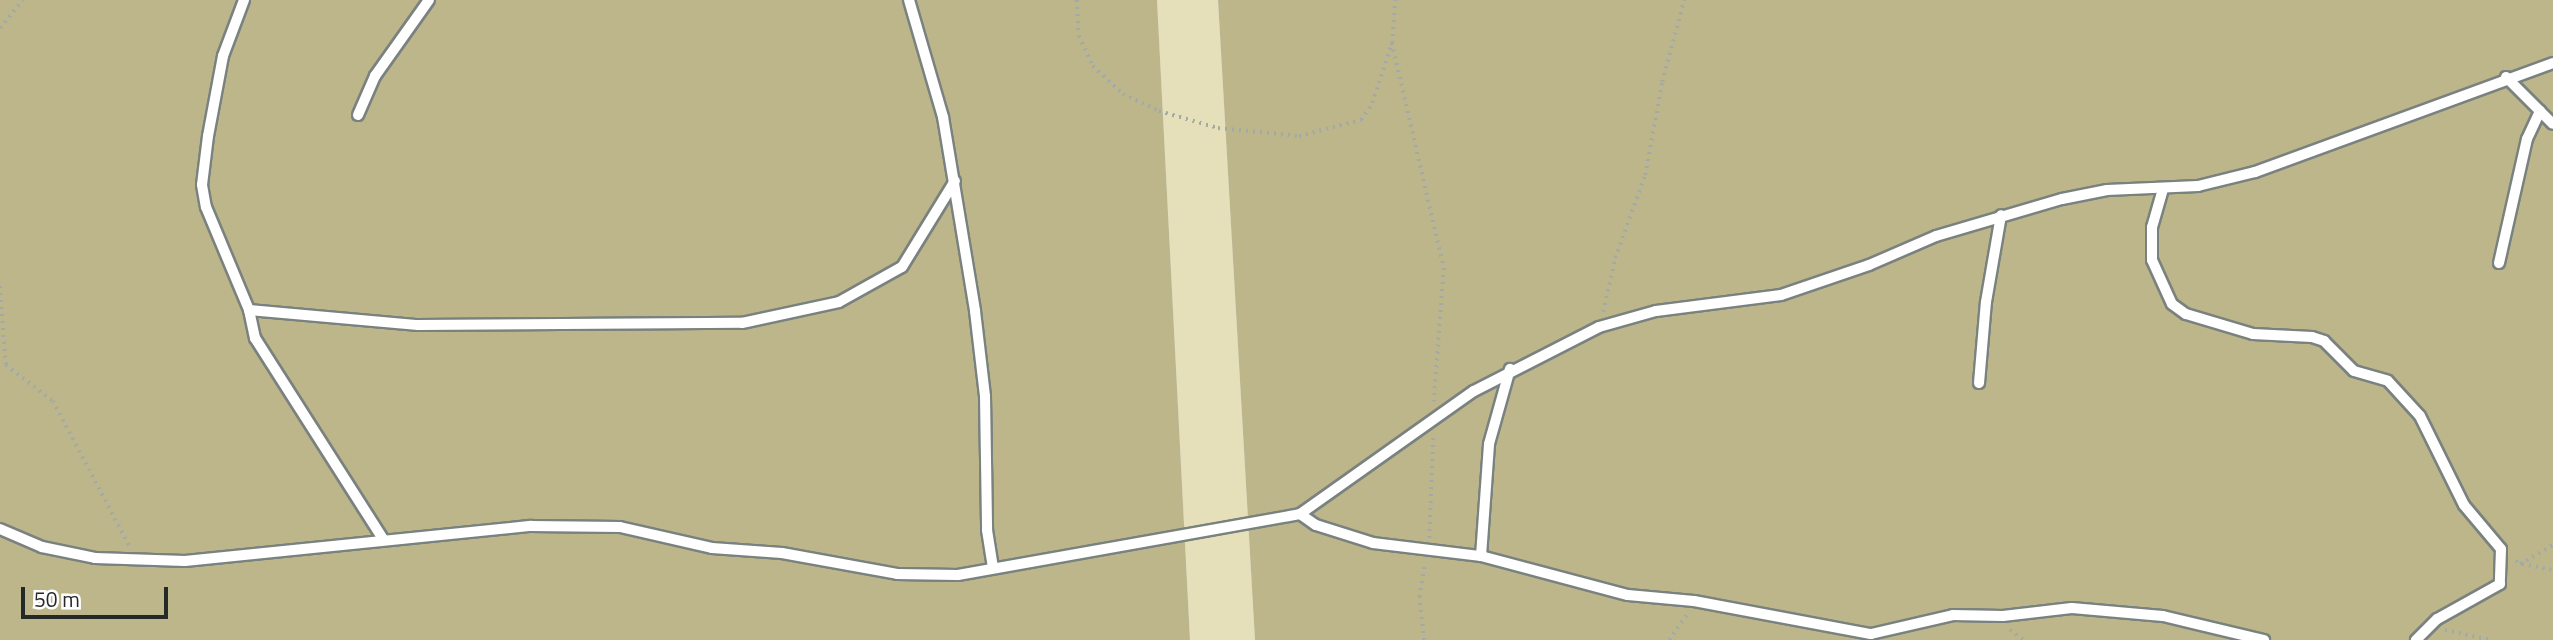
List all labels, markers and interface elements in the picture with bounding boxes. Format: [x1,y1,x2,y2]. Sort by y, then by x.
scale bar [24,574,172,618]
text: 50 m [34,583,80,615]

